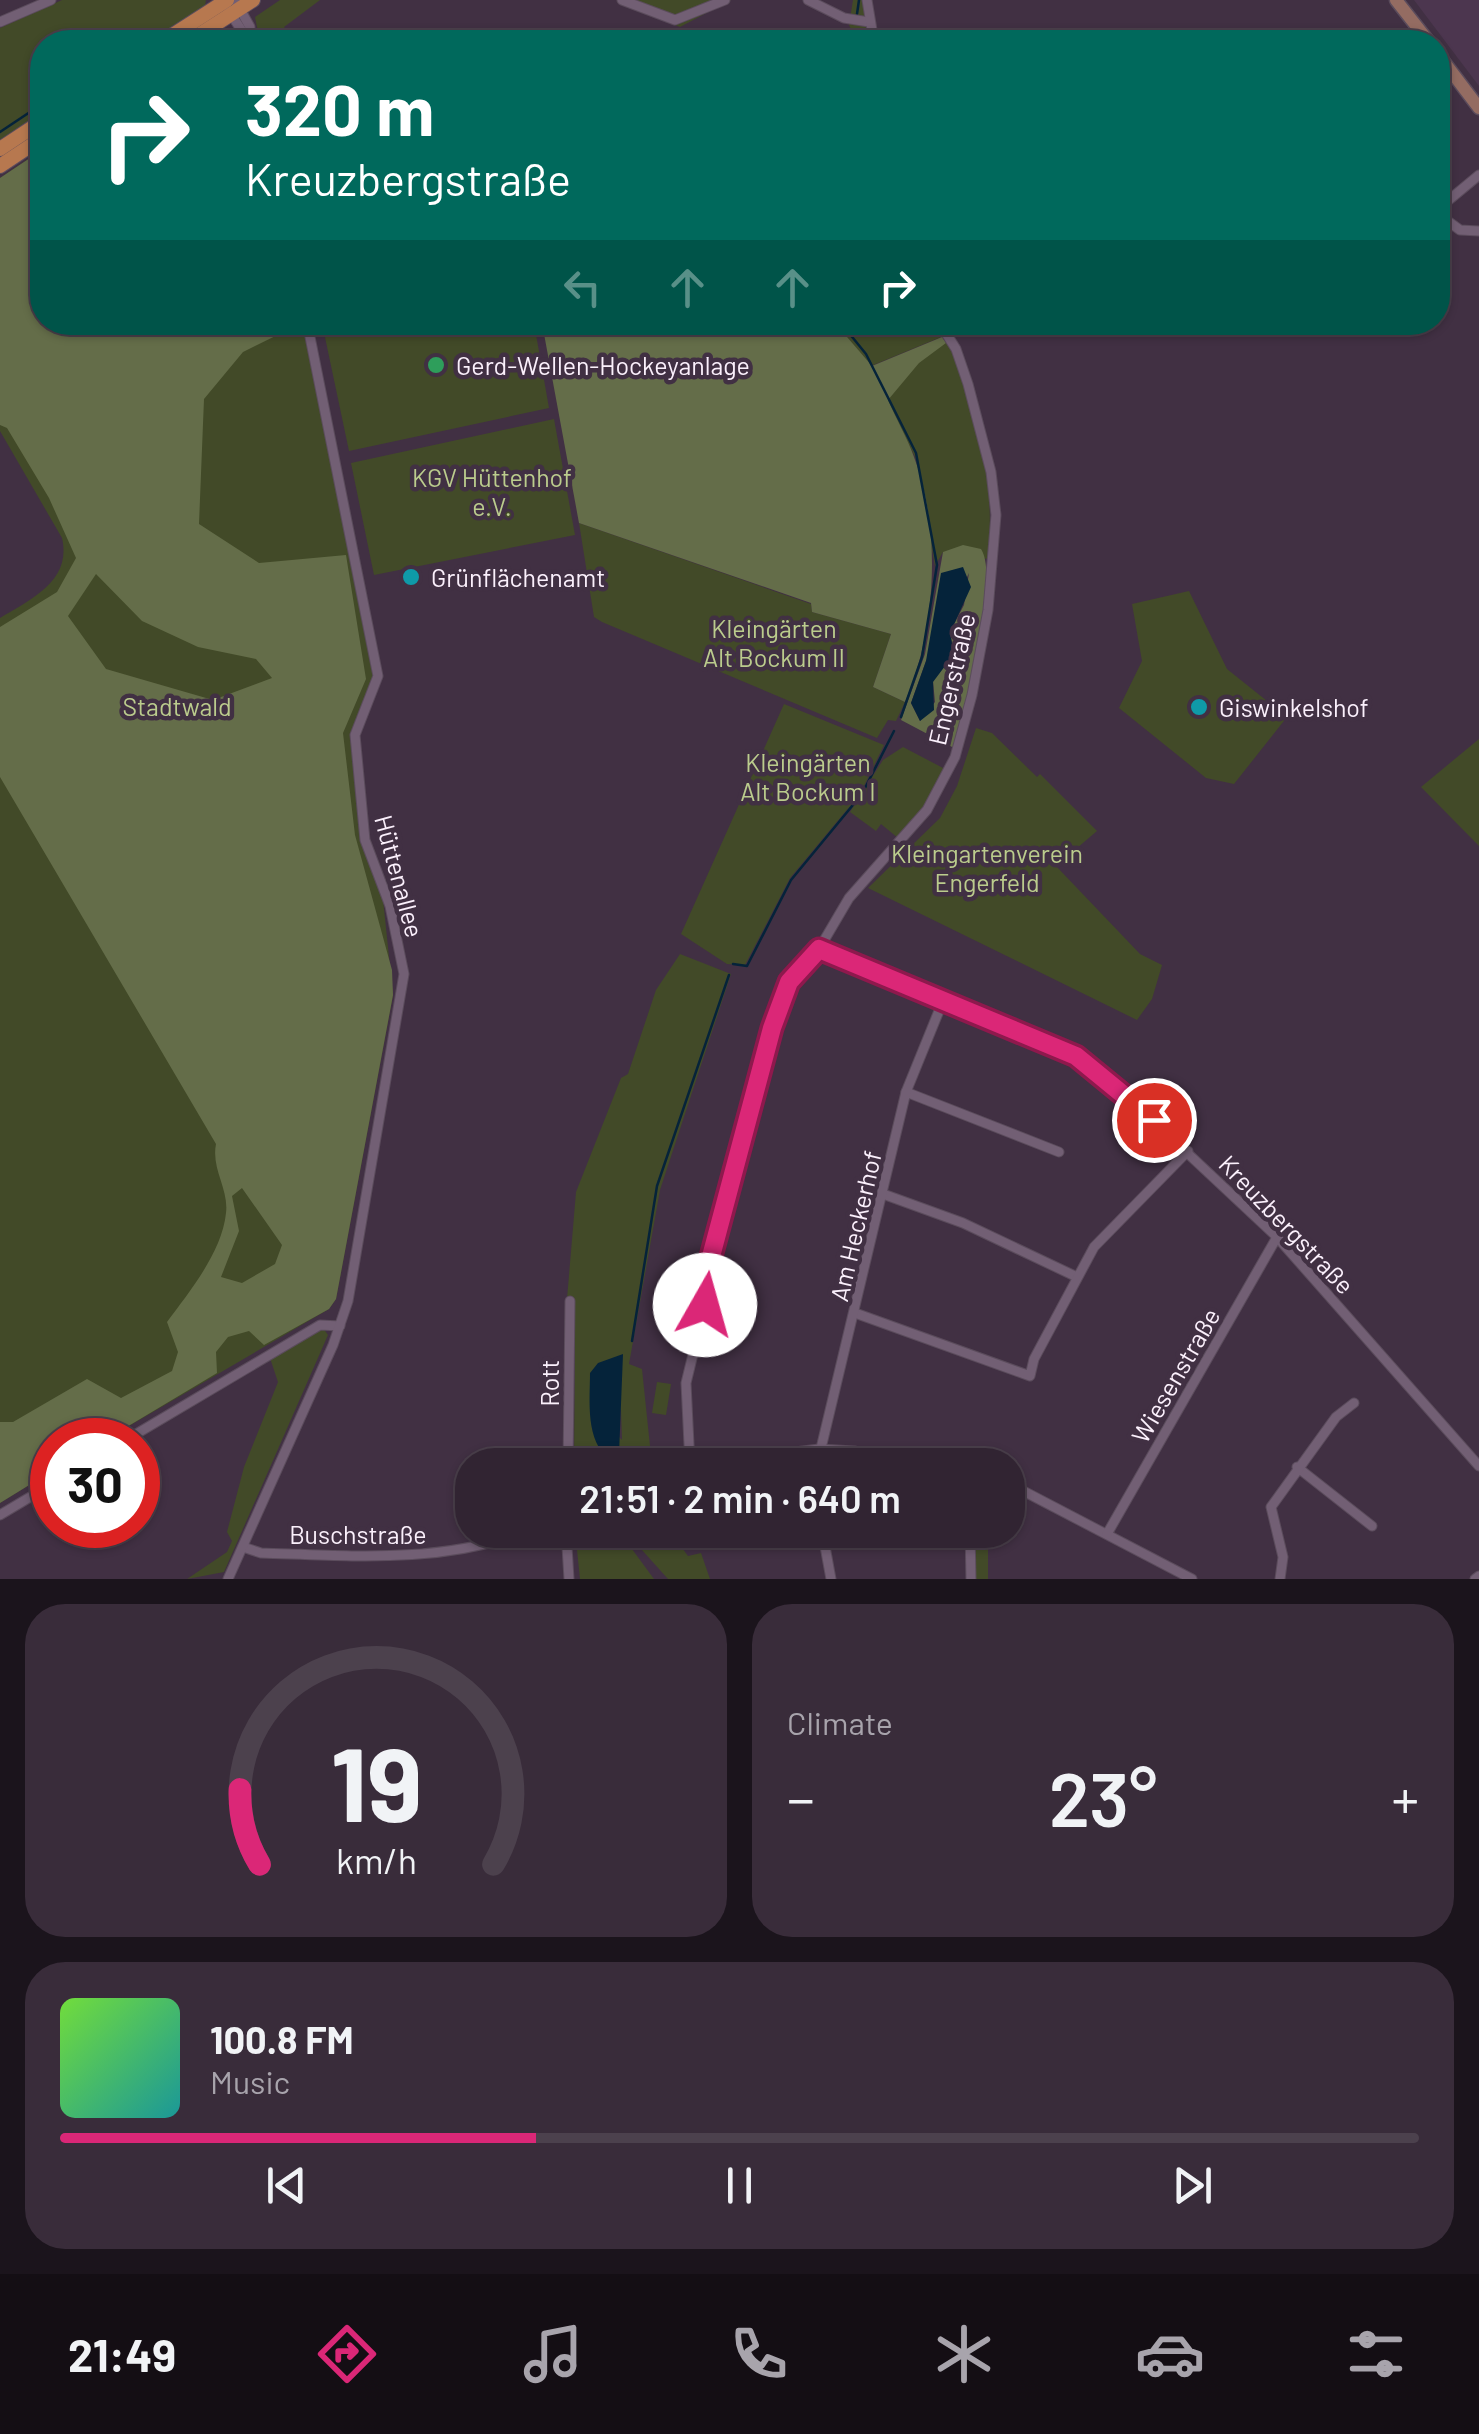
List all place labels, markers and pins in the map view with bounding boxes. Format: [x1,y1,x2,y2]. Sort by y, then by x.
place label: Gerd-Wellen-Hockeyanlage [456,350,750,380]
marker: Gerd-Wellen-Hockeyanlage [425,354,447,376]
place label: Grünflächenamt [431,562,605,592]
marker: Grünflächenamt [400,566,422,588]
place label: Giswinkelshof [1219,692,1369,722]
marker: Giswinkelshof [1188,696,1210,718]
pin [1112,1078,1197,1163]

